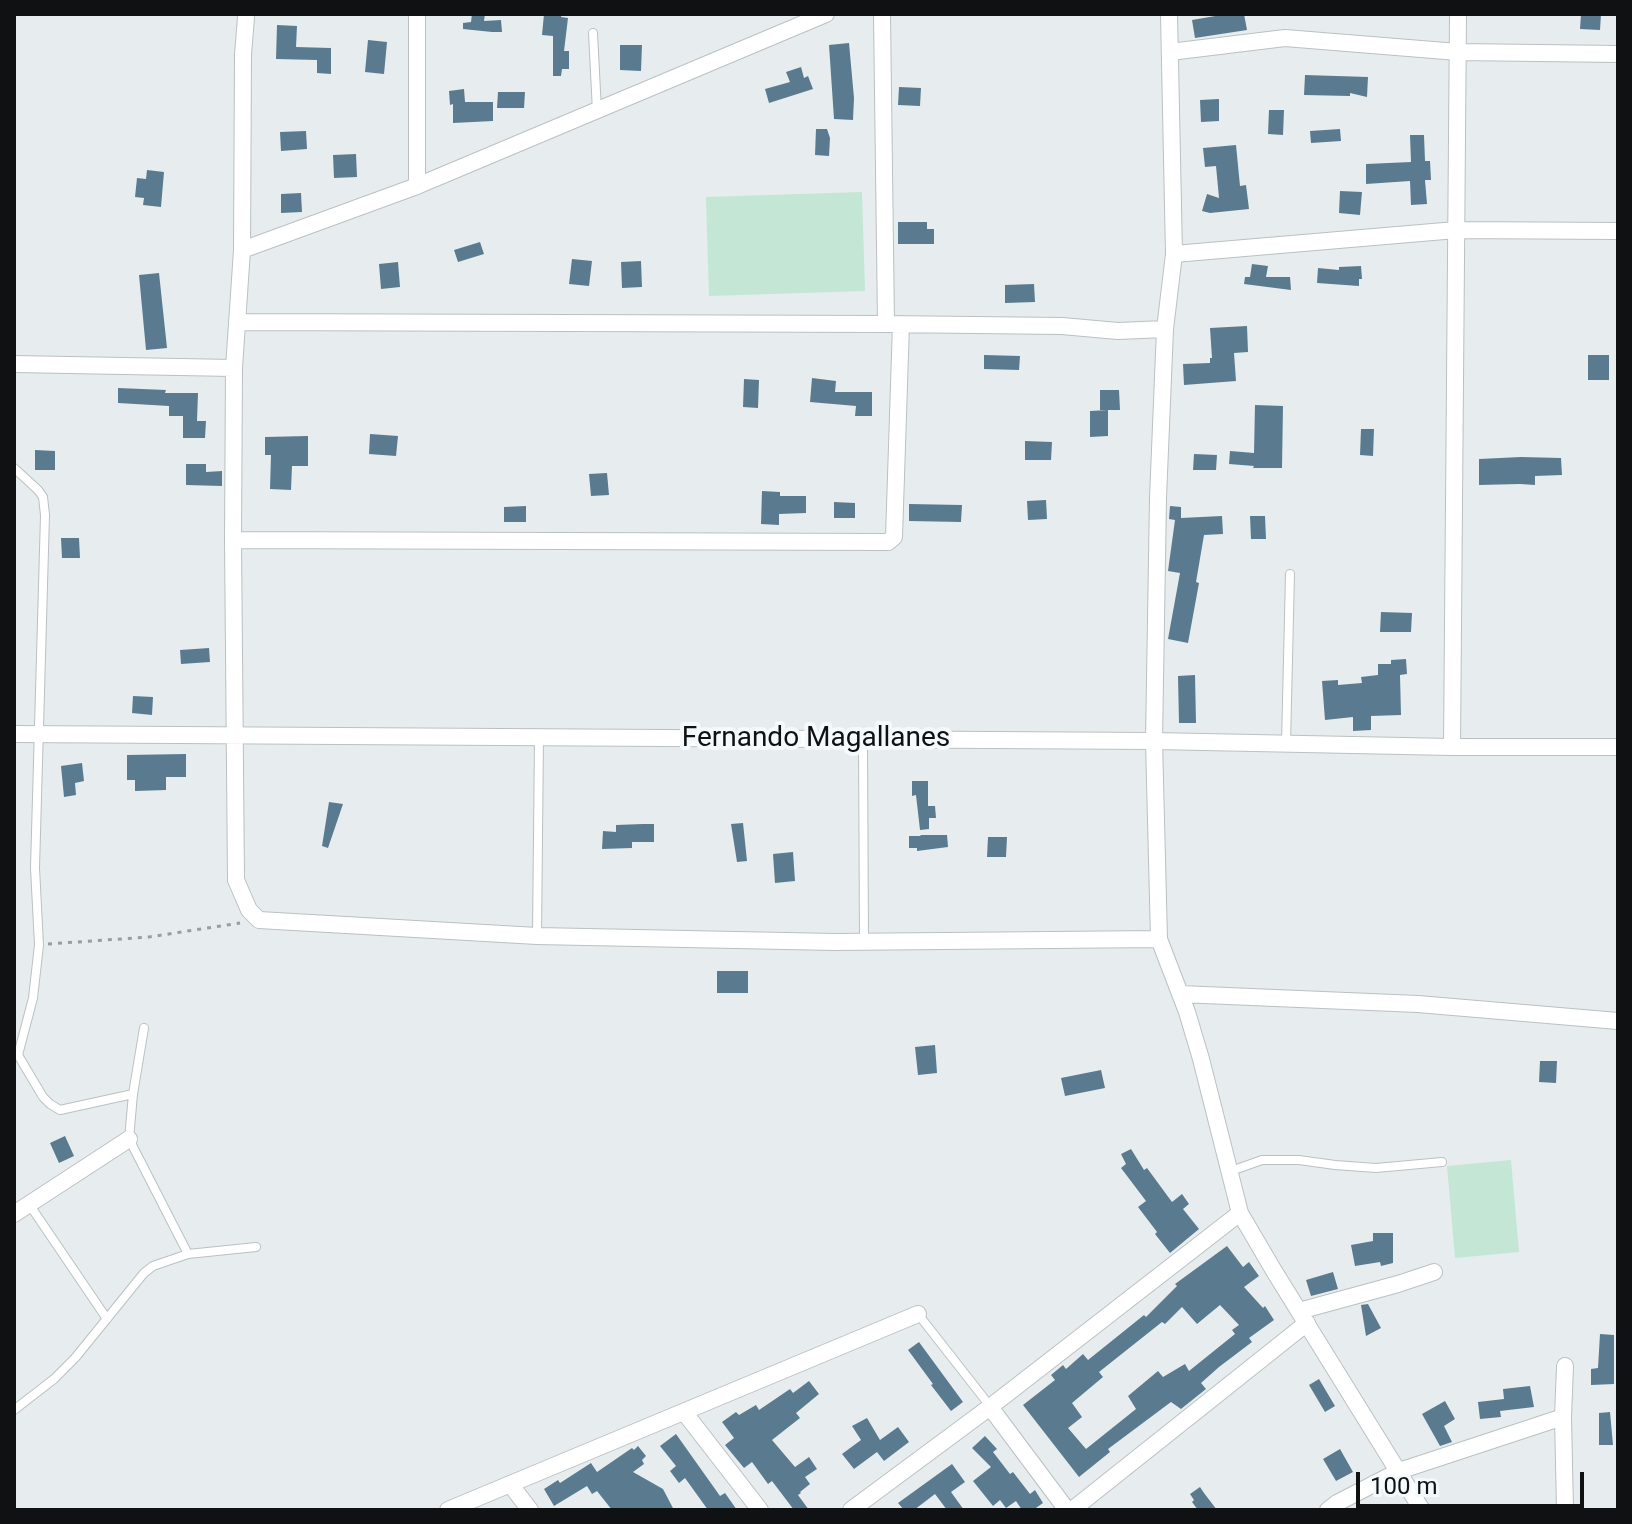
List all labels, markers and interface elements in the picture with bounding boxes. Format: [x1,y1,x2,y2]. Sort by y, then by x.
street label: Fernando Magallanes [682,722,950,756]
scale bar [1360,1456,1588,1506]
text: 100 m [1370,1472,1437,1500]

